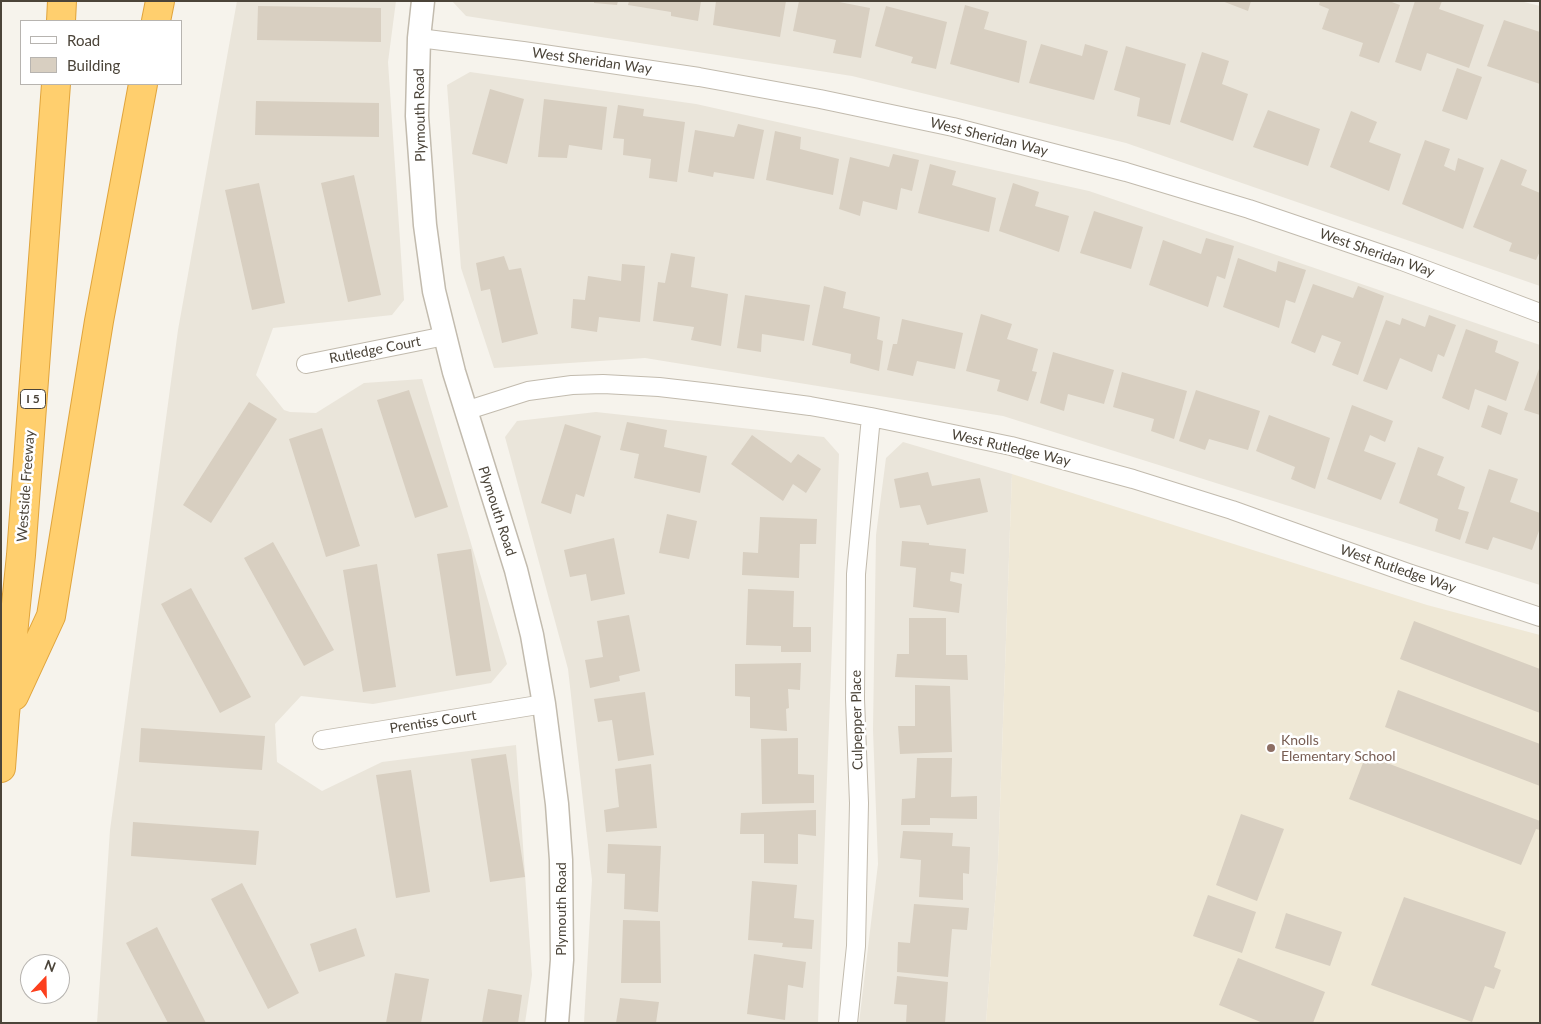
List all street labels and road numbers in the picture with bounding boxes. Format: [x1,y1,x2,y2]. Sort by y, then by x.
street label: West Sheridan Way [531,44,653,78]
street label: Plymouth Road [411,68,429,162]
street label: West Sheridan Way [928,114,1050,160]
street label: West Sheridan Way [1317,225,1437,281]
street label: Rutledge Court [328,333,422,367]
road number: I 5 [20,389,46,408]
street label: West Rutledge Way [950,426,1072,470]
street label: Westside Freeway [14,429,38,543]
street label: Plymouth Road [475,464,519,558]
street label: West Rutledge Way [1338,541,1458,597]
street label: Culpepper Place [848,670,866,770]
street label: Prentiss Court [388,707,478,737]
street label: Plymouth Road [553,862,569,956]

